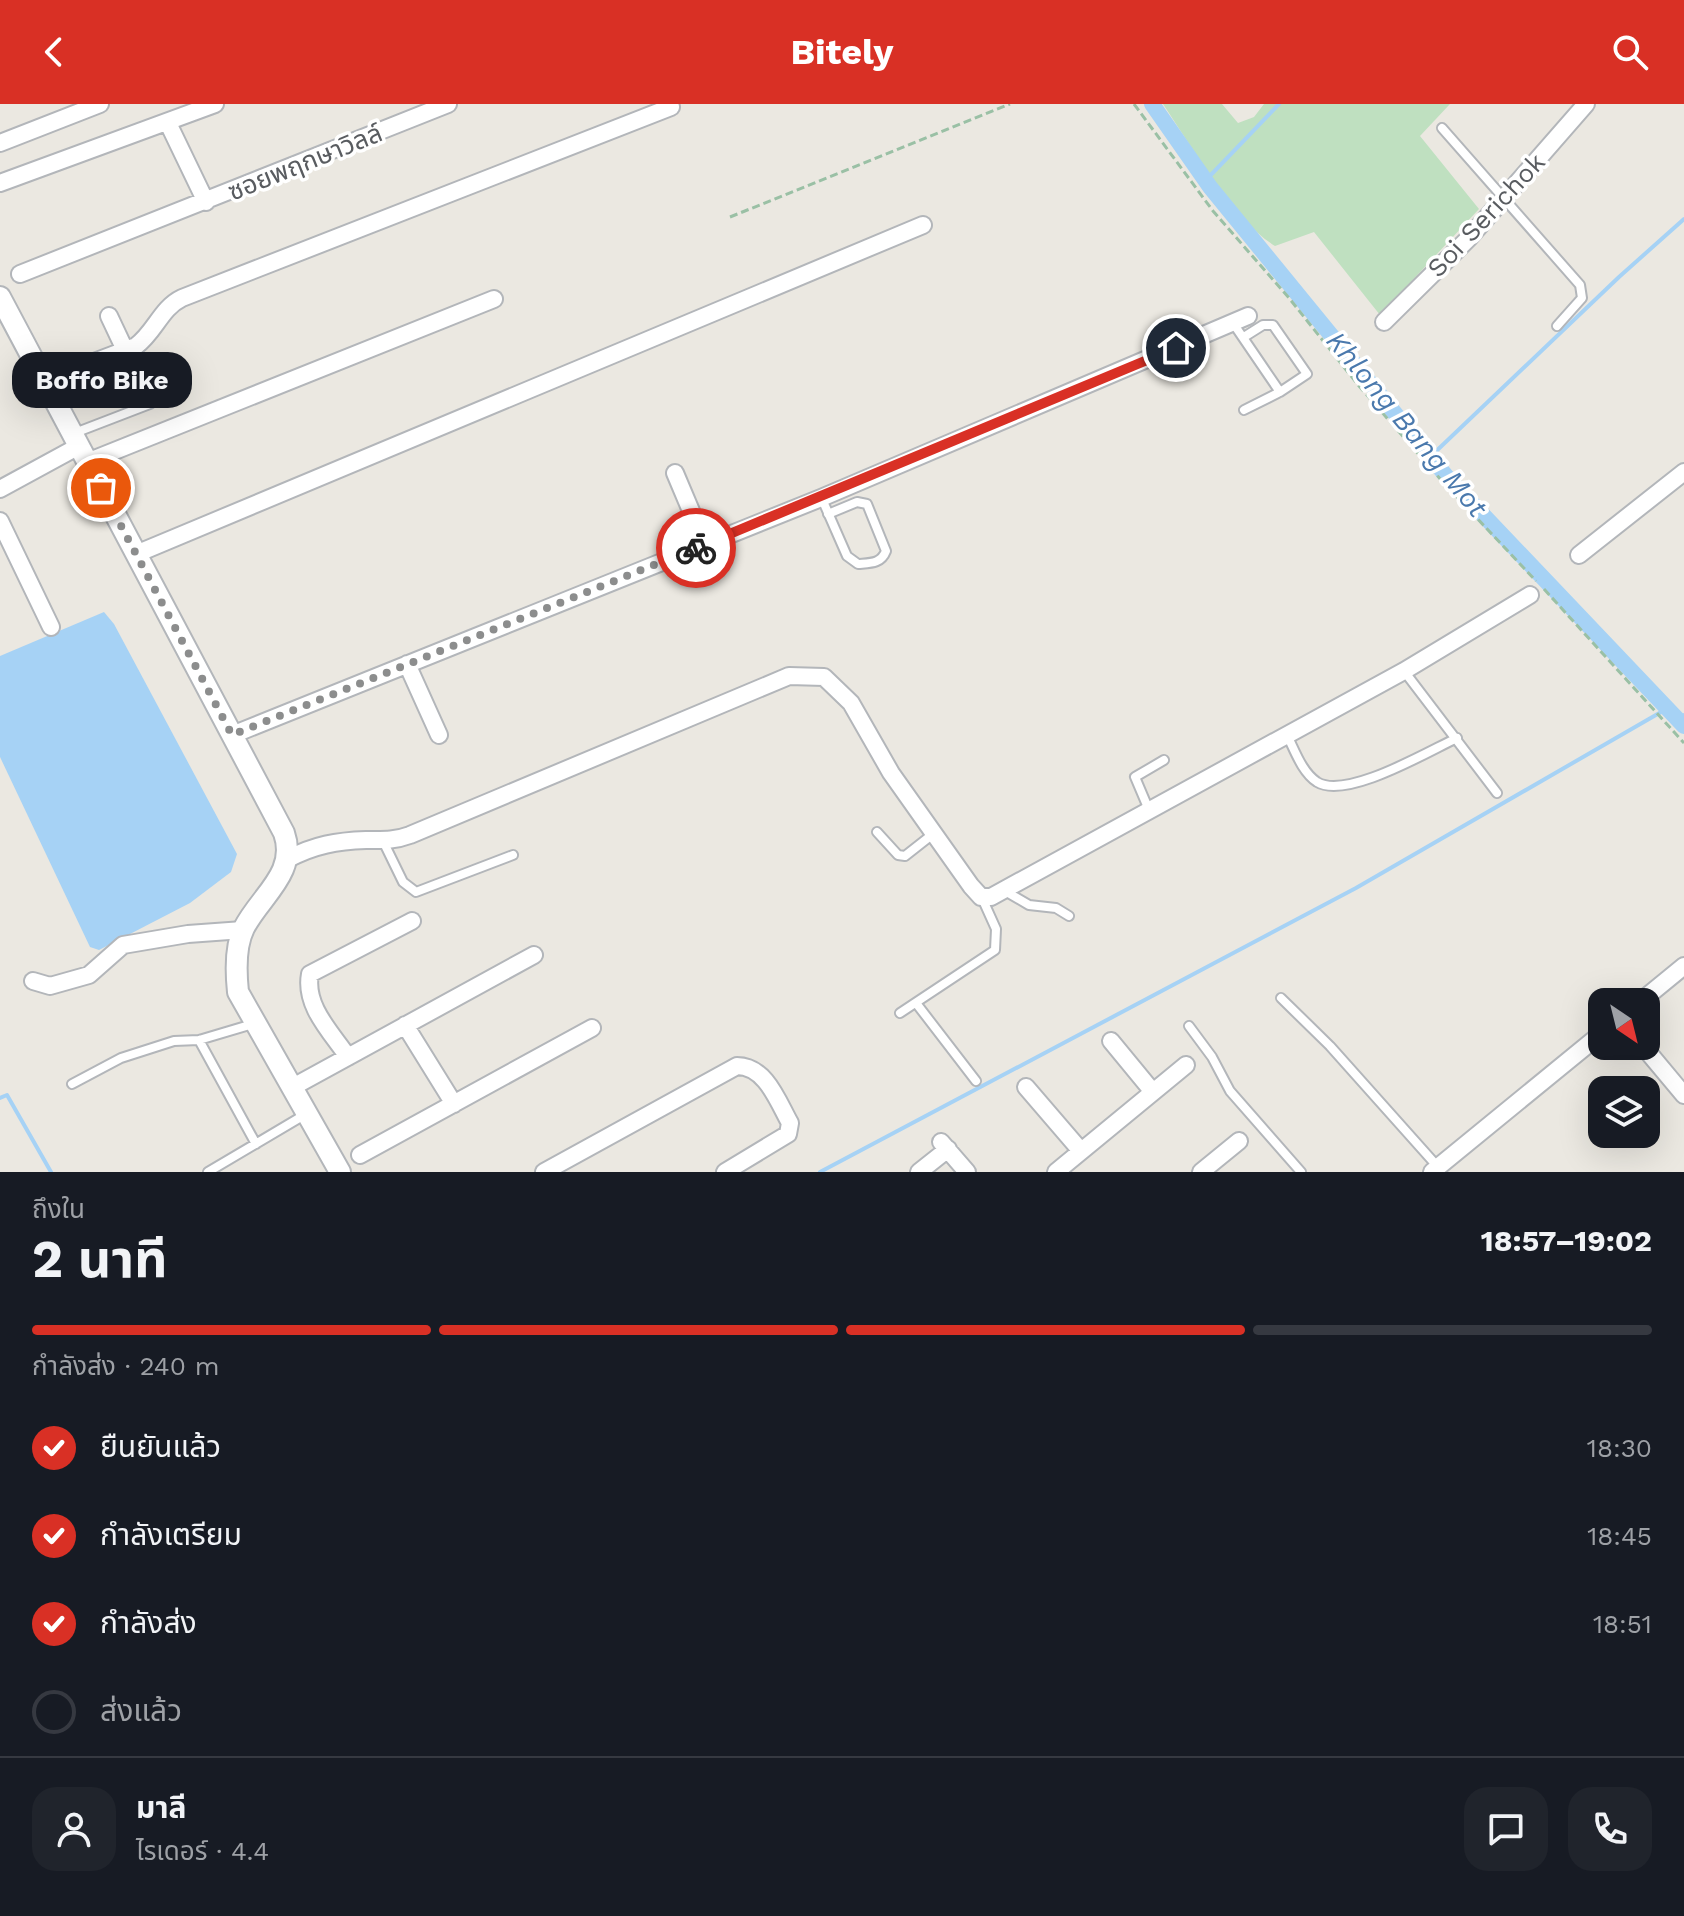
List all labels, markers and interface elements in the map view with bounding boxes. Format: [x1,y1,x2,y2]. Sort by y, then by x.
icon: back [32,30,76,74]
icon: search [1608,30,1652,74]
text: Bitely [790,31,894,73]
street label: ซอยพฤกษาวิลล์ [223,117,387,207]
street label: Soi Serichok [1421,147,1551,283]
pin [1142,314,1210,382]
water label: Khlong Bang Mot [1320,324,1495,524]
icon: home [1154,326,1198,370]
callout: Boffo Bike [11,352,191,408]
text: Boffo Bike [35,365,169,395]
pin [67,454,135,522]
icon: bag [79,466,123,510]
courier [656,508,736,588]
icon: bike [674,526,718,570]
north arrow [1588,988,1660,1060]
map controls [1588,988,1660,1148]
button: layers [1588,1076,1660,1148]
text: ถึงใน [32,1194,85,1224]
text: 18:57–19:02 [1481,1223,1652,1258]
text: 2 นาที [32,1229,168,1290]
text: กำลังส่ง · 240 m [32,1351,220,1381]
icon: check [32,1426,76,1470]
text: ยืนยันแล้ว [100,1429,221,1464]
text: 18:30 [1587,1433,1652,1463]
icon: check [32,1514,76,1558]
text: กำลังเตรียม [100,1517,242,1552]
text: 18:45 [1587,1521,1652,1551]
icon: check [32,1602,76,1646]
text: กำลังส่ง [100,1605,197,1640]
text: 18:51 [1593,1609,1652,1639]
text: ส่งแล้ว [100,1693,182,1728]
button: person [32,1787,116,1871]
button: chat [1464,1787,1548,1871]
button: phone [1568,1787,1652,1871]
text: มาลี [136,1790,186,1825]
text: ไรเดอร์ · 4.4 [136,1836,269,1866]

